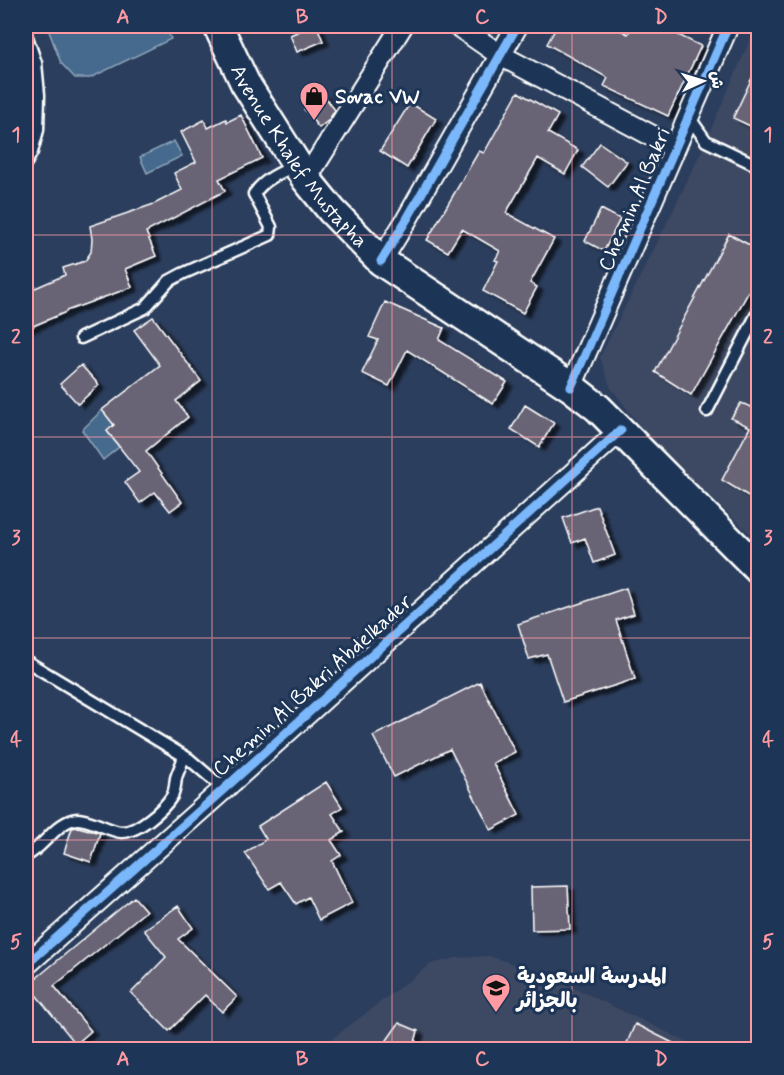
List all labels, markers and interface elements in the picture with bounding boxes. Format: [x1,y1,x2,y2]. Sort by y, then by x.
text: A [116,4,130,31]
text: B [296,4,309,31]
text: C [475,4,490,31]
text: D [654,4,668,31]
north arrow [673,51,733,111]
street label: Avenue Khalef Mustapha [223,60,373,254]
text: ش [705,71,728,90]
shop icon: Sovac VW [298,80,330,122]
place label: Sovac VW [335,83,420,111]
text: 1 [12,122,20,149]
text: 1 [764,122,772,149]
street label: Chemin Al Bakri [592,123,678,276]
text: 2 [11,324,21,351]
text: 2 [763,324,773,351]
text: 3 [11,525,21,552]
text: 3 [763,525,773,552]
street label: Chemin Al Bakri Abdelkader [207,588,419,783]
text: 4 [10,727,22,754]
text: 4 [762,727,774,754]
text: 5 [10,929,22,956]
text: 5 [762,929,774,956]
place label: المدرسة السعودية بالجزائر [515,963,667,1015]
school or university icon: المدرسة السعودية بالجزائر [480,972,512,1014]
text: A [116,1046,130,1073]
text: B [296,1046,309,1073]
text: C [475,1046,490,1073]
text: D [654,1046,668,1073]

